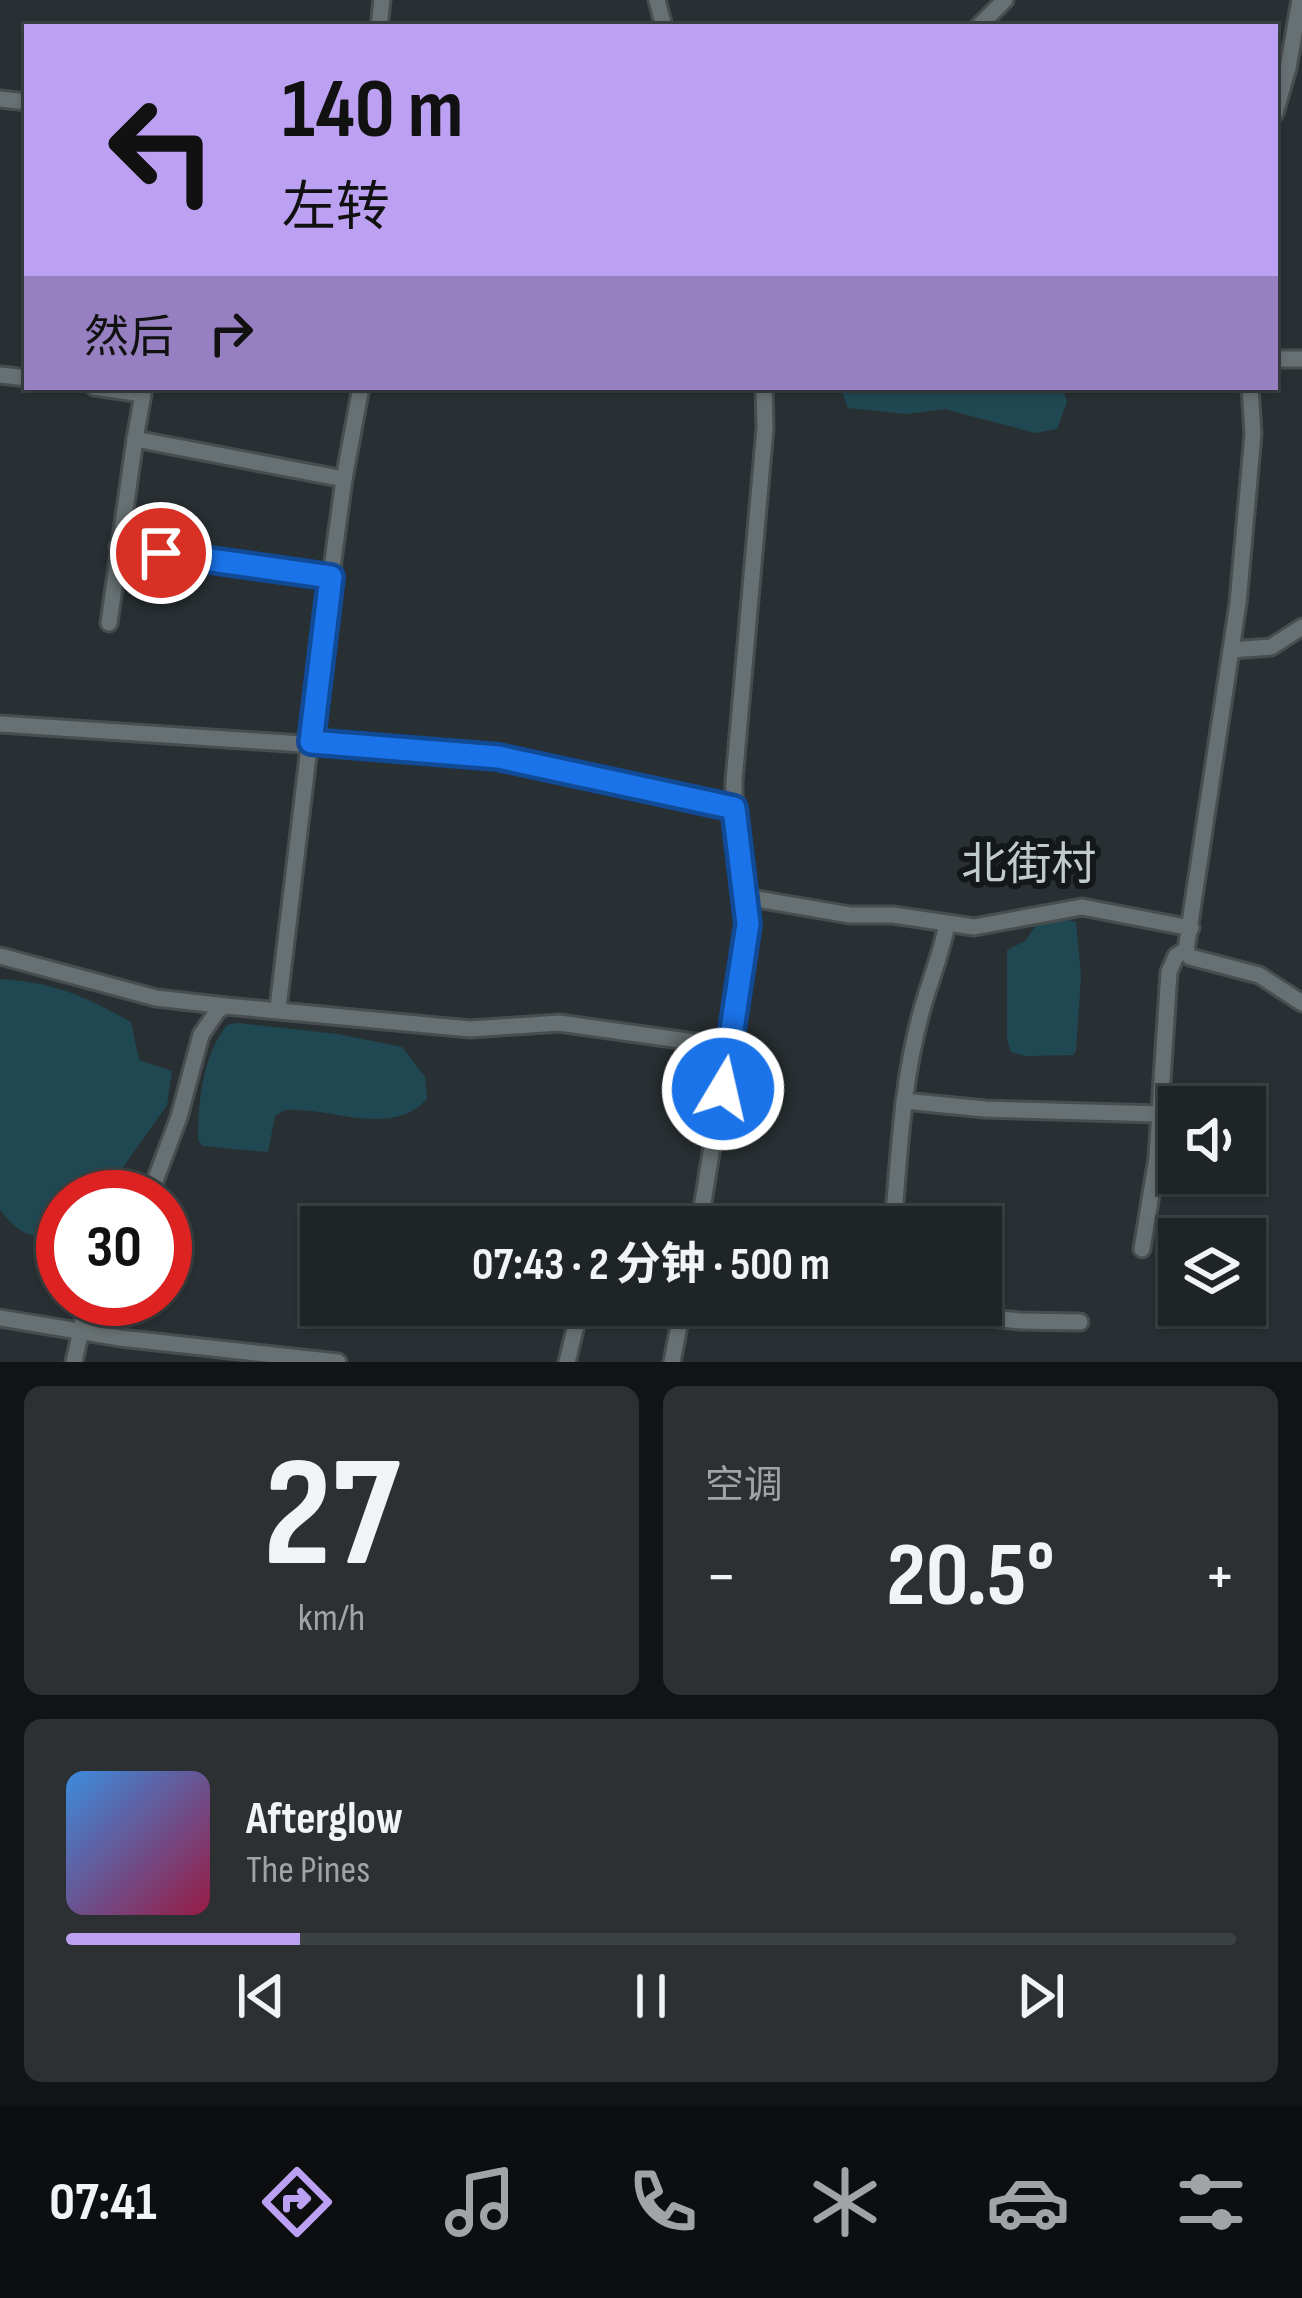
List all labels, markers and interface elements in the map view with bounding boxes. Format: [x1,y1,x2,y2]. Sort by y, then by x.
text: 140 m [282,60,463,161]
icon: left [84,72,240,228]
text: 左转 [282,176,390,241]
icon: right [198,300,264,366]
text: 然后 [84,311,174,366]
pin [110,502,212,604]
icon: arrive [128,520,194,586]
district label: 北街村 [961,838,1097,893]
position arrow [660,1026,786,1152]
map controls [1158,1086,1266,1326]
button: sound [1158,1086,1266,1194]
speed limit sign: 30 [36,1170,192,1326]
button: layers [1158,1218,1266,1326]
text: 07:43 · 2 分钟 · 500 m [472,1238,830,1293]
text: 27 [263,1423,400,1610]
text: 空调 [705,1463,783,1510]
text: 20.5° [886,1523,1055,1631]
text: − [705,1538,737,1617]
text: + [1204,1538,1236,1617]
text: km/h [298,1595,365,1642]
text: Afterglow [246,1792,403,1847]
text: The Pines [246,1847,370,1894]
icon: previous [228,1963,294,2029]
icon: pause [618,1963,684,2029]
icon: next [1008,1963,1074,2029]
icon: directions [255,2160,339,2244]
icon: music [438,2160,522,2244]
icon: phone [621,2160,705,2244]
icon: climate [803,2160,887,2244]
icon: car [986,2160,1070,2244]
icon: filters [1169,2160,1253,2244]
text: 07:41 [49,2170,157,2235]

